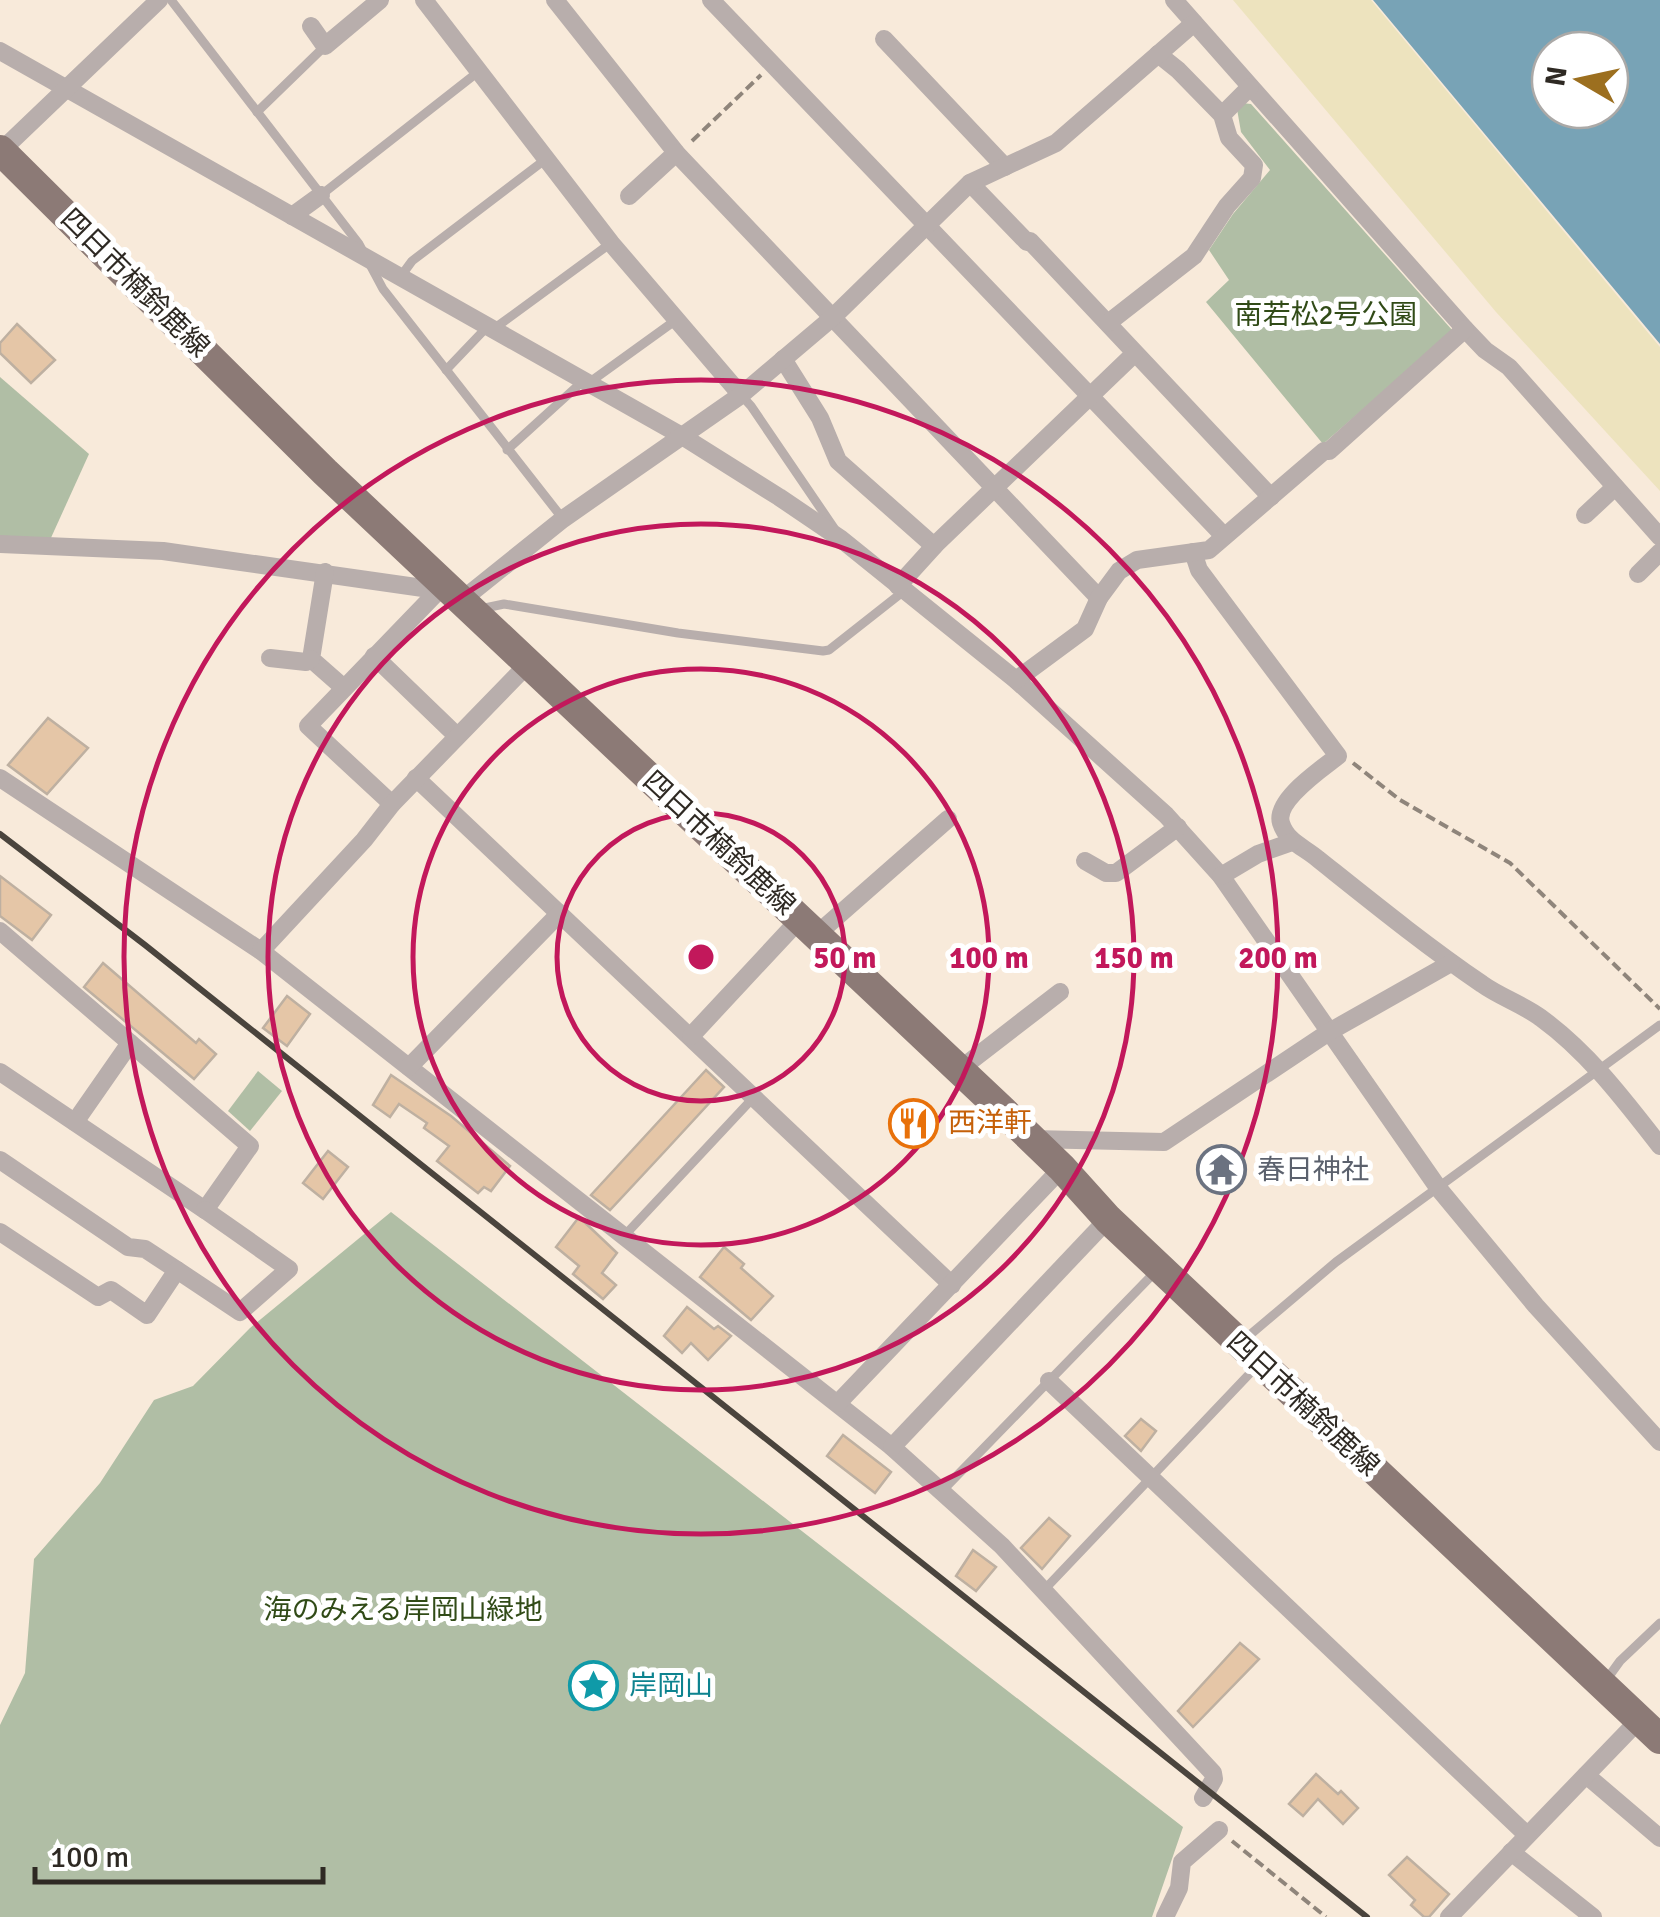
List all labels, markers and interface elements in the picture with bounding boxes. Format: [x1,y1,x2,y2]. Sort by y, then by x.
north arrow [1530,30,1630,130]
text: N [1538,64,1575,89]
street label: 四日市楠鈴鹿線 [54,202,216,364]
park label: 南若松2号公園 [1234,298,1418,332]
street label: 四日市楠鈴鹿線 [636,764,802,922]
centre of rings [683,939,719,975]
text: 50 m [813,940,877,977]
text: 100 m [949,940,1029,977]
text: 150 m [1094,940,1174,977]
text: 200 m [1238,940,1318,977]
restaurant icon: 西洋軒 [887,1097,939,1149]
place label: 西洋軒 [948,1106,1032,1140]
temple icon: 春日神社 [1196,1144,1248,1196]
place label: 春日神社 [1257,1153,1369,1187]
street label: 四日市楠鈴鹿線 [1220,1325,1386,1483]
park label: 海のみえる岸岡山緑地 [263,1593,543,1627]
place icon: 岸岡山 [568,1660,620,1712]
place label: 岸岡山 [629,1669,713,1703]
scale bar [35,1822,322,1884]
text: 100 m [50,1839,129,1876]

